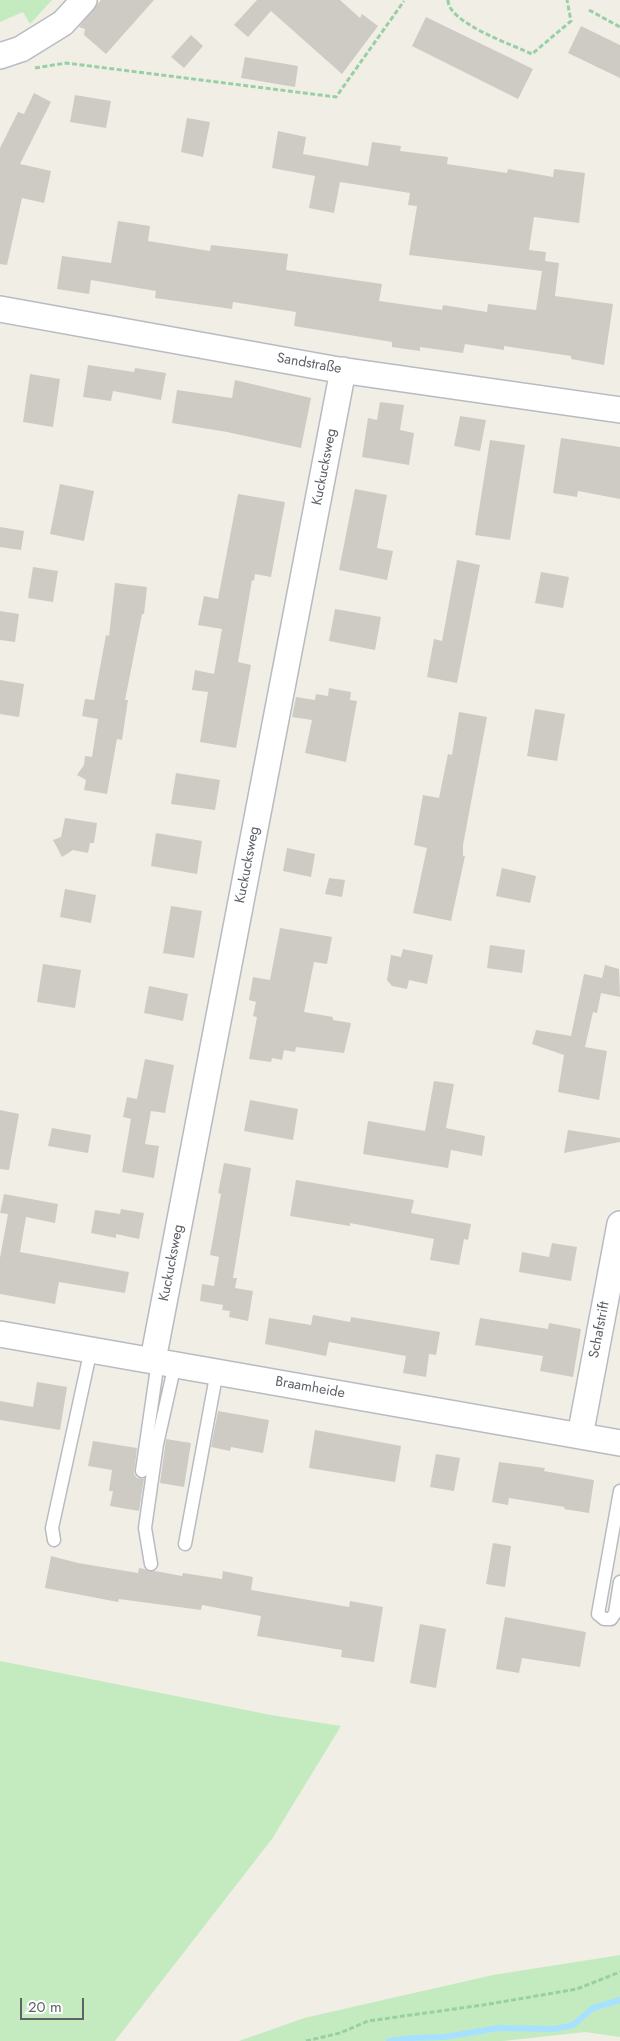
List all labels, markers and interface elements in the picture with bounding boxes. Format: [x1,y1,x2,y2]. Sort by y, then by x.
street label: Sandstraße [275,350,343,378]
street label: Kuckucksweg [309,427,341,507]
street label: Kuckucksweg [232,825,264,905]
street label: Kuckucksweg [156,1223,188,1303]
street label: Schafstrift [586,1300,614,1360]
street label: Braamheide [274,1374,346,1402]
scale bar [22,1988,86,2020]
text: 20 m [28,1996,62,2018]

